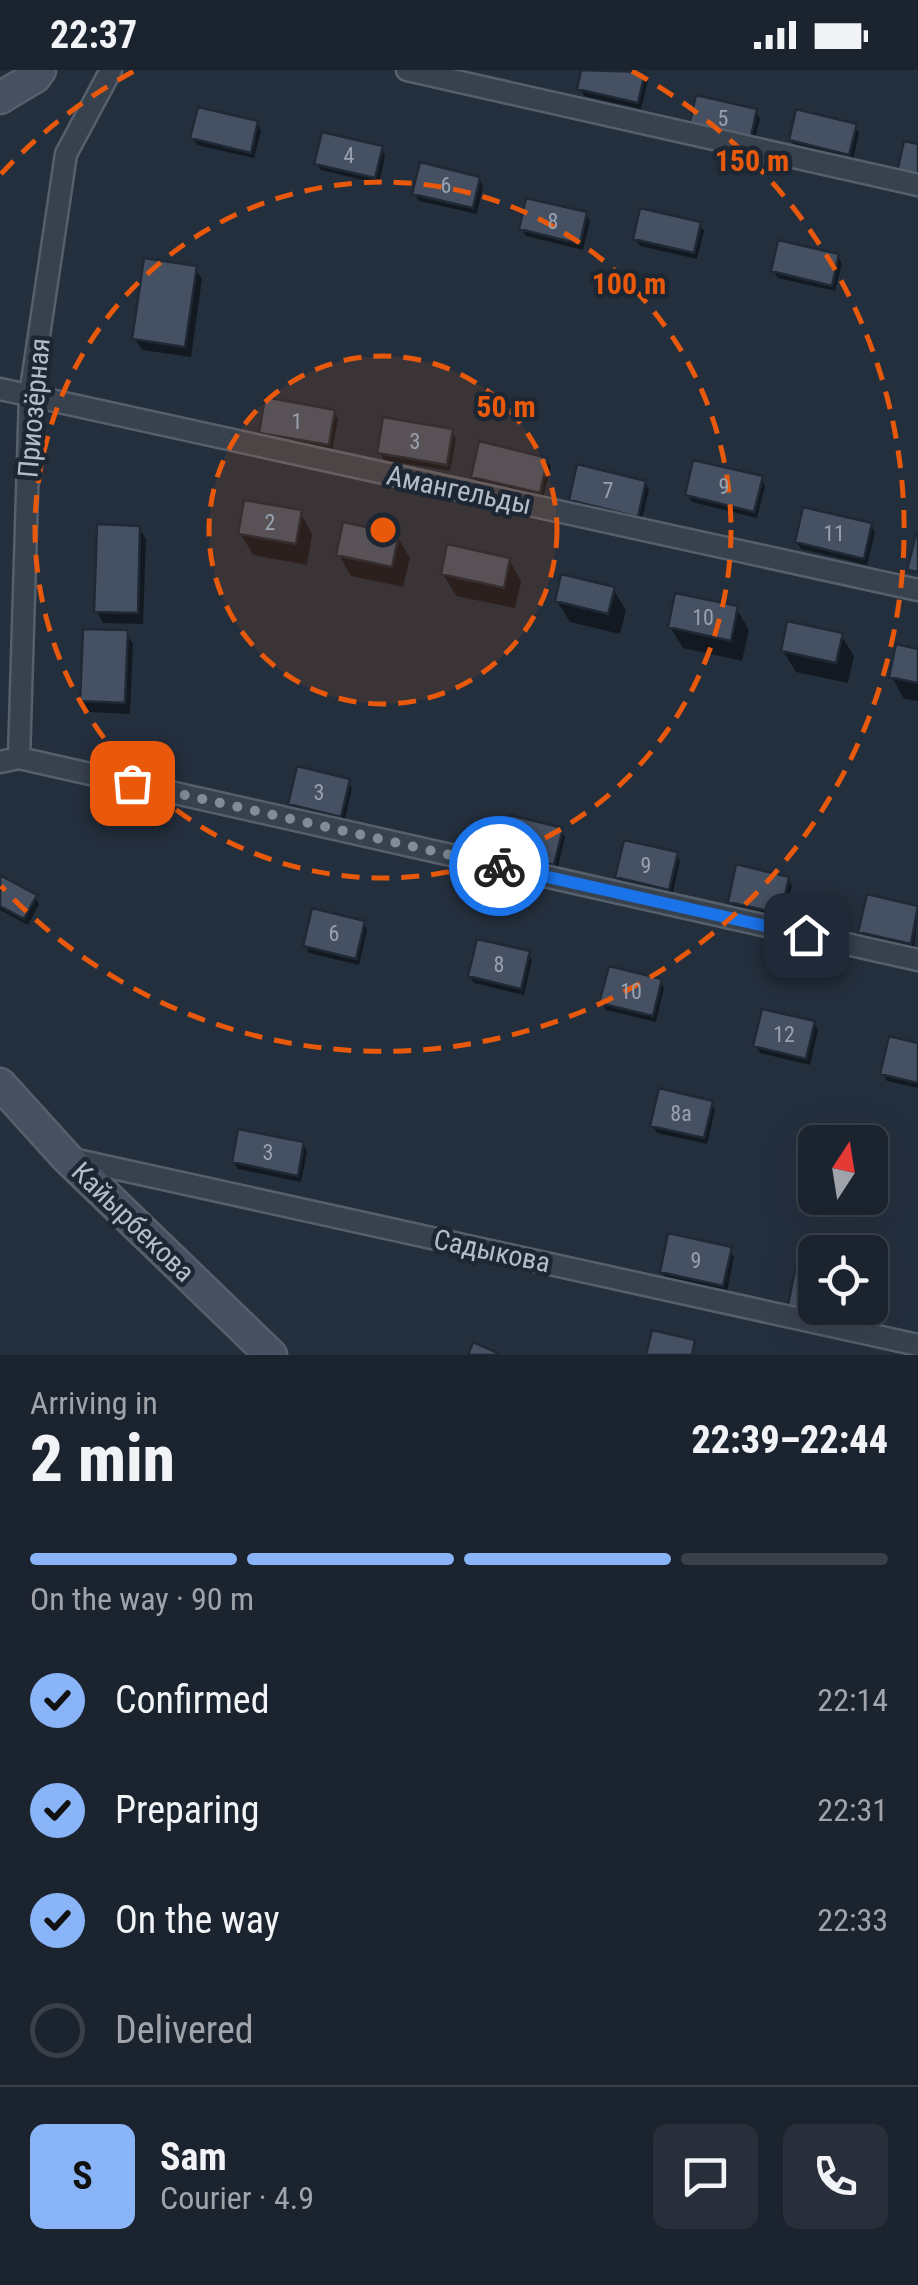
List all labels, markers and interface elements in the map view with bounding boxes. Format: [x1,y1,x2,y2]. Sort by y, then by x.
text: 22:37 [50,13,137,57]
house number: 5 [718,106,728,131]
house number: 4 [344,143,355,168]
text: 150 m [715,143,789,178]
house number: 6 [441,173,451,198]
house number: 8 [548,209,558,234]
text: 100 m [592,266,666,301]
street label: Приозёрная [11,337,57,479]
text: 50 m [476,389,536,424]
house number: 1 [292,409,302,434]
house number: 3 [410,429,420,454]
street label: Амангельды [384,459,534,521]
house number: 9 [719,474,729,499]
house number: 7 [603,478,613,503]
house number: 2 [265,510,275,535]
centre of rings [365,512,401,548]
house number: 11 [823,521,845,546]
house number: 10 [692,605,714,630]
pin [90,741,175,826]
icon: bag [105,756,160,811]
house number: 3 [314,780,324,805]
courier [449,816,549,916]
icon: bike [472,839,527,894]
house number: 9 [641,853,651,878]
pin [764,893,849,978]
icon: home [779,908,834,963]
house number: 6 [329,921,339,946]
house number: 8 [494,952,504,977]
house number: 10 [620,979,642,1004]
house number: 12 [773,1022,795,1047]
house number: 8а [670,1101,692,1126]
north arrow [798,1125,888,1215]
map controls [798,1125,888,1325]
house number: 3 [263,1140,273,1165]
street label: Кайырбекова [65,1155,201,1289]
street label: Садыкова [431,1223,553,1279]
button: locate [798,1235,888,1325]
house number: 9 [691,1248,701,1273]
text: Arriving in [30,1384,158,1422]
text: 22:39–22:44 [691,1418,888,1462]
text: 2 min [30,1421,175,1497]
text: On the way · 90 m [30,1580,254,1618]
icon: check [30,1673,85,1728]
text: Confirmed [115,1678,270,1722]
text: 22:14 [817,1681,888,1719]
icon: check [30,1783,85,1838]
text: Preparing [115,1788,260,1832]
text: 22:31 [817,1791,888,1829]
icon: check [30,1893,85,1948]
text: On the way [115,1898,280,1942]
text: 22:33 [817,1901,888,1939]
text: Delivered [115,2008,254,2052]
button: chat [653,2124,758,2229]
button: phone [783,2124,888,2229]
text: Sam [160,2135,227,2179]
text: S [72,2154,93,2198]
text: Courier · 4.9 [160,2179,314,2217]

